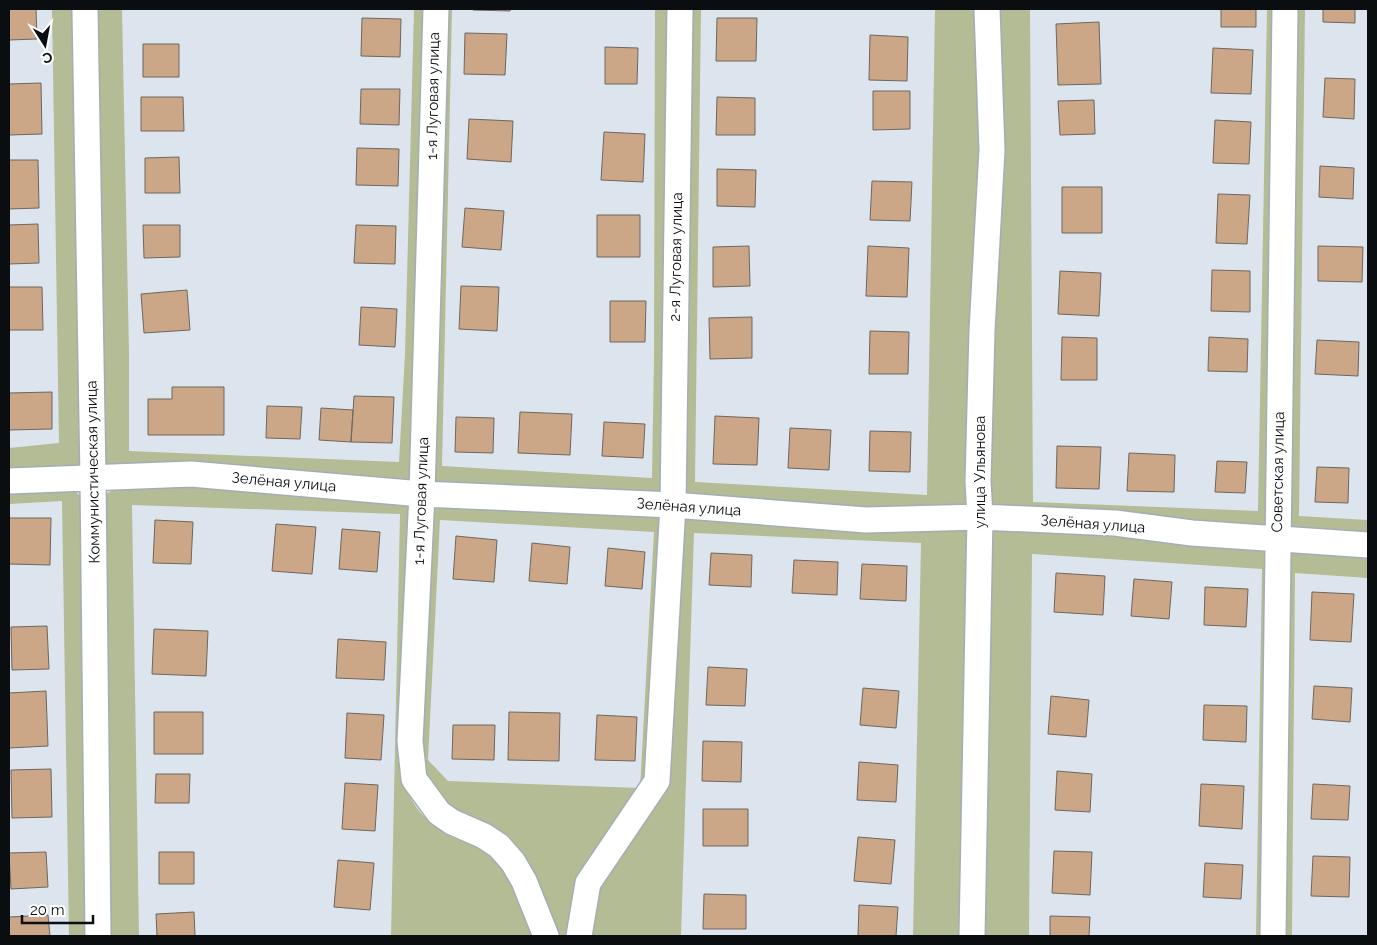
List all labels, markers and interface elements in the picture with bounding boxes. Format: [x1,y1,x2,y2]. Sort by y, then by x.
north arrow [20,20,70,70]
street label: 1-я Луговая улица [423,32,443,160]
text: С [41,49,54,67]
street label: 2-я Луговая улица [666,192,686,322]
street label: Коммунистическая улица [82,380,104,564]
street label: Советская улица [1268,411,1288,533]
street label: улица Ульянова [971,416,989,529]
street label: 1-я Луговая улица [410,437,432,565]
street label: Зелёная улица [231,468,337,496]
street label: Зелёная улица [636,494,742,520]
street label: Зелёная улица [1040,511,1146,537]
scale bar [22,892,94,924]
text: 20 m [30,901,65,919]

